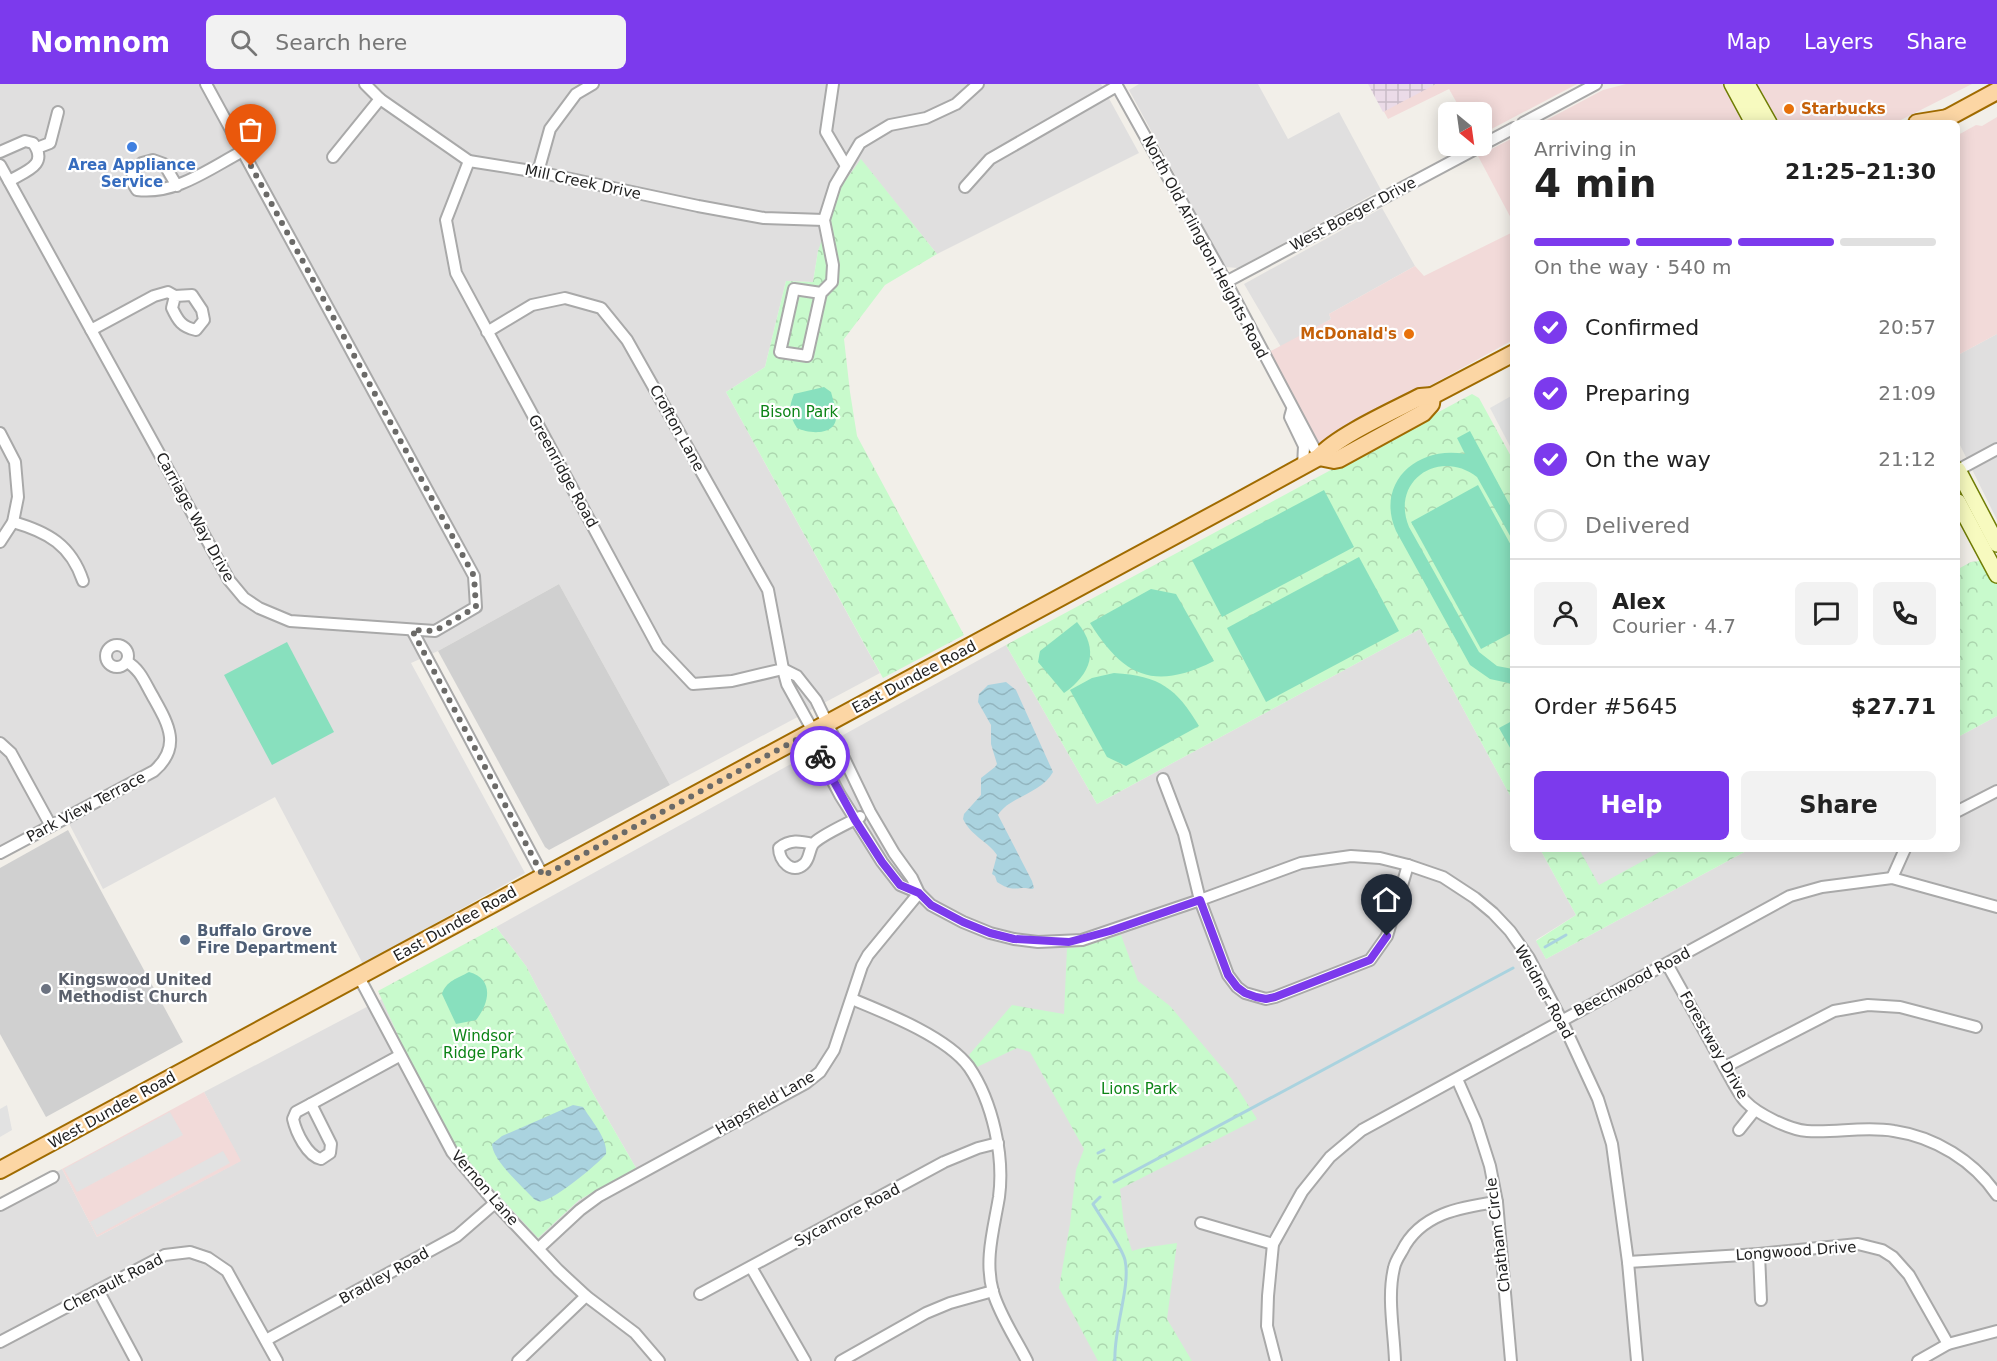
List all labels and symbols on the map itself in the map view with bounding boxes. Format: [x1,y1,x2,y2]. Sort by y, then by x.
place label: Starbucks [1801,100,1886,118]
north arrow [1438,102,1492,156]
marker: Starbucks [1782,102,1796,116]
pin [225,104,276,166]
street label: North Old Arlington Heights Road [1138,132,1272,362]
marker: Area Appliance Service [125,140,139,154]
place label: Area Appliance Service [68,156,196,191]
street label: Mill Creek Drive [523,161,643,203]
street label: West Boeger Drive [1287,173,1419,255]
place label: McDonald's [1300,325,1397,343]
marker: McDonald's [1402,327,1416,341]
street label: Crofton Lane [646,382,708,474]
park label: Bison Park [760,403,838,421]
street label: Greenridge Road [524,411,602,531]
street label: Carriage Way Drive [152,449,238,585]
street label: East Dundee Road [849,637,979,717]
courier [790,726,850,786]
street label: Park View Terrace [23,768,149,846]
pin [1361,874,1412,936]
street label: East Dundee Road [390,883,520,965]
place label: Buffalo Grove Fire Department [197,922,337,957]
marker: Buffalo Grove Fire Department [178,933,192,947]
street label: Weidner Road [1511,942,1577,1042]
street label: Beechwood Road [1571,944,1693,1020]
place label: Kingswood United Methodist Church [58,971,212,1006]
marker: Kingswood United Methodist Church [39,982,53,996]
street label: Forestway Drive [1676,988,1752,1102]
park label: Windsor Ridge Park [443,1027,523,1062]
street label: Hapsfield Lane [712,1067,818,1139]
street label: West Dundee Road [45,1068,179,1152]
park label: Lions Park [1101,1080,1177,1098]
street label: Vernon Lane [448,1147,522,1229]
street label: Chatham Circle [1482,1177,1514,1293]
street label: Sycamore Road [791,1180,903,1250]
street label: Longwood Drive [1735,1238,1857,1264]
street label: Bradley Road [336,1244,432,1308]
street label: Chenault Road [60,1250,166,1316]

